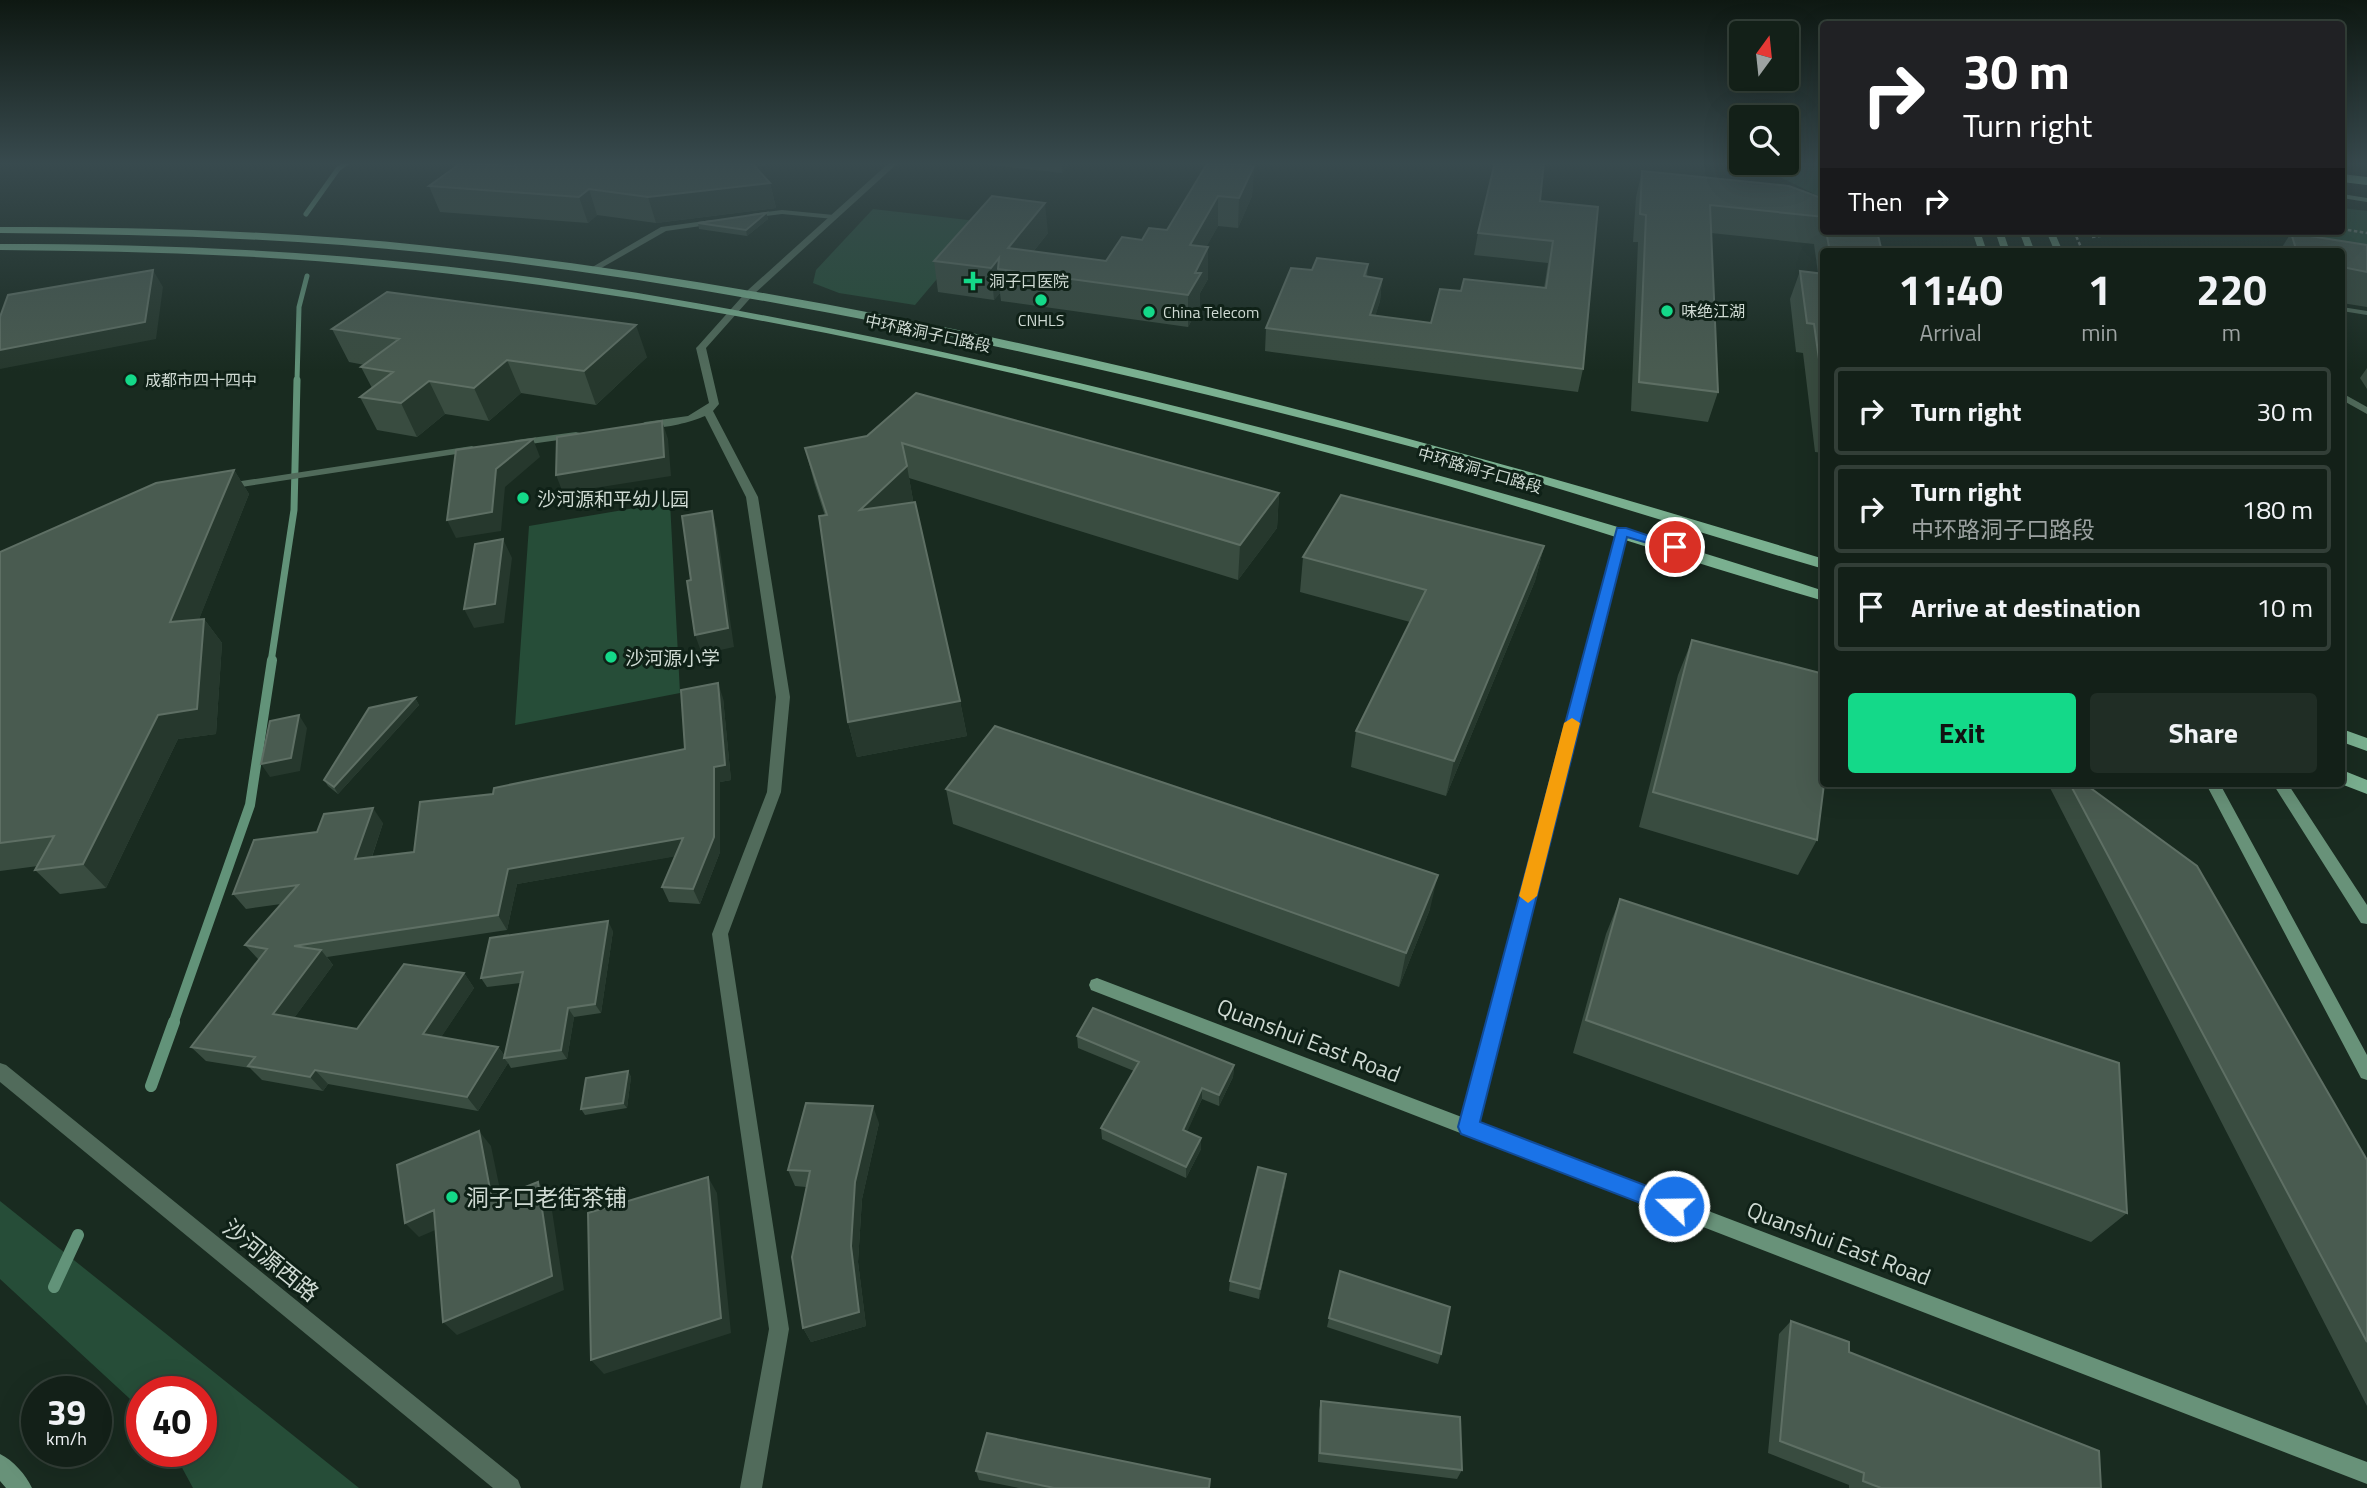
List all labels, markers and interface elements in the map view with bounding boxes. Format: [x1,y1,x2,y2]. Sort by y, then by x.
north arrow [1729,21,1799,91]
map controls [1729,21,1799,175]
text: 30 m [1963,33,2070,108]
icon: right [1848,49,1939,140]
text: Turn right [1963,101,2092,149]
button: search [1729,105,1799,175]
text: Then [1848,182,1903,221]
icon: right [1917,182,1955,220]
text: 11:40 [1898,257,2003,321]
text: 1 [2088,257,2111,321]
text: 220 [2196,257,2267,321]
place label: 洞子口医院 [989,269,1069,293]
marker: 洞子口医院 [963,271,983,291]
marker: CNHLS [1033,292,1049,308]
place label: 味绝江湖 [1681,299,1745,323]
place label: China Telecom [1163,300,1259,324]
marker: 味绝江湖 [1659,303,1675,319]
marker: China Telecom [1141,304,1157,320]
street label: 中环路洞子口路段 [863,308,993,358]
place label: CNHLS [1018,308,1064,332]
text: Arrival [1919,315,1982,350]
text: min [2081,315,2118,350]
text: m [2222,315,2241,350]
place label: 成都市四十四中 [145,368,257,392]
marker: 成都市四十四中 [123,372,139,388]
icon: right [1852,392,1890,430]
text: Turn right [1911,392,2022,431]
text: 30 m [2256,392,2313,431]
street label: 中环路洞子口路段 [1415,441,1545,499]
text: Turn right [1911,472,2022,511]
place label: 沙河源和平幼儿园 [537,484,689,513]
marker: 沙河源和平幼儿园 [515,490,531,506]
icon: right [1852,490,1890,528]
text: 180 m [2242,490,2313,529]
text: 中环路洞子口路段 [1911,512,2095,547]
pin [1645,517,1705,577]
icon: arrive [1656,528,1694,566]
icon: arrive [1852,588,1890,626]
text: Arrive at destination [1911,588,2141,627]
text: 10 m [2256,588,2313,627]
place label: 沙河源小学 [625,643,720,672]
marker: 沙河源小学 [603,649,619,665]
button: Exit [1848,693,2076,773]
button: Share [2090,693,2317,773]
street label: Quanshui East Road [1212,989,1406,1091]
position arrow [1637,1169,1711,1243]
place label: 洞子口老街茶铺 [466,1180,627,1215]
marker: 洞子口老街茶铺 [444,1189,460,1205]
street label: Quanshui East Road [1742,1192,1936,1294]
street label: 沙河源西路 [215,1210,327,1310]
speed limit sign: 40 [126,1376,217,1467]
text: 39 [47,1385,86,1439]
text: km/h [46,1425,87,1452]

